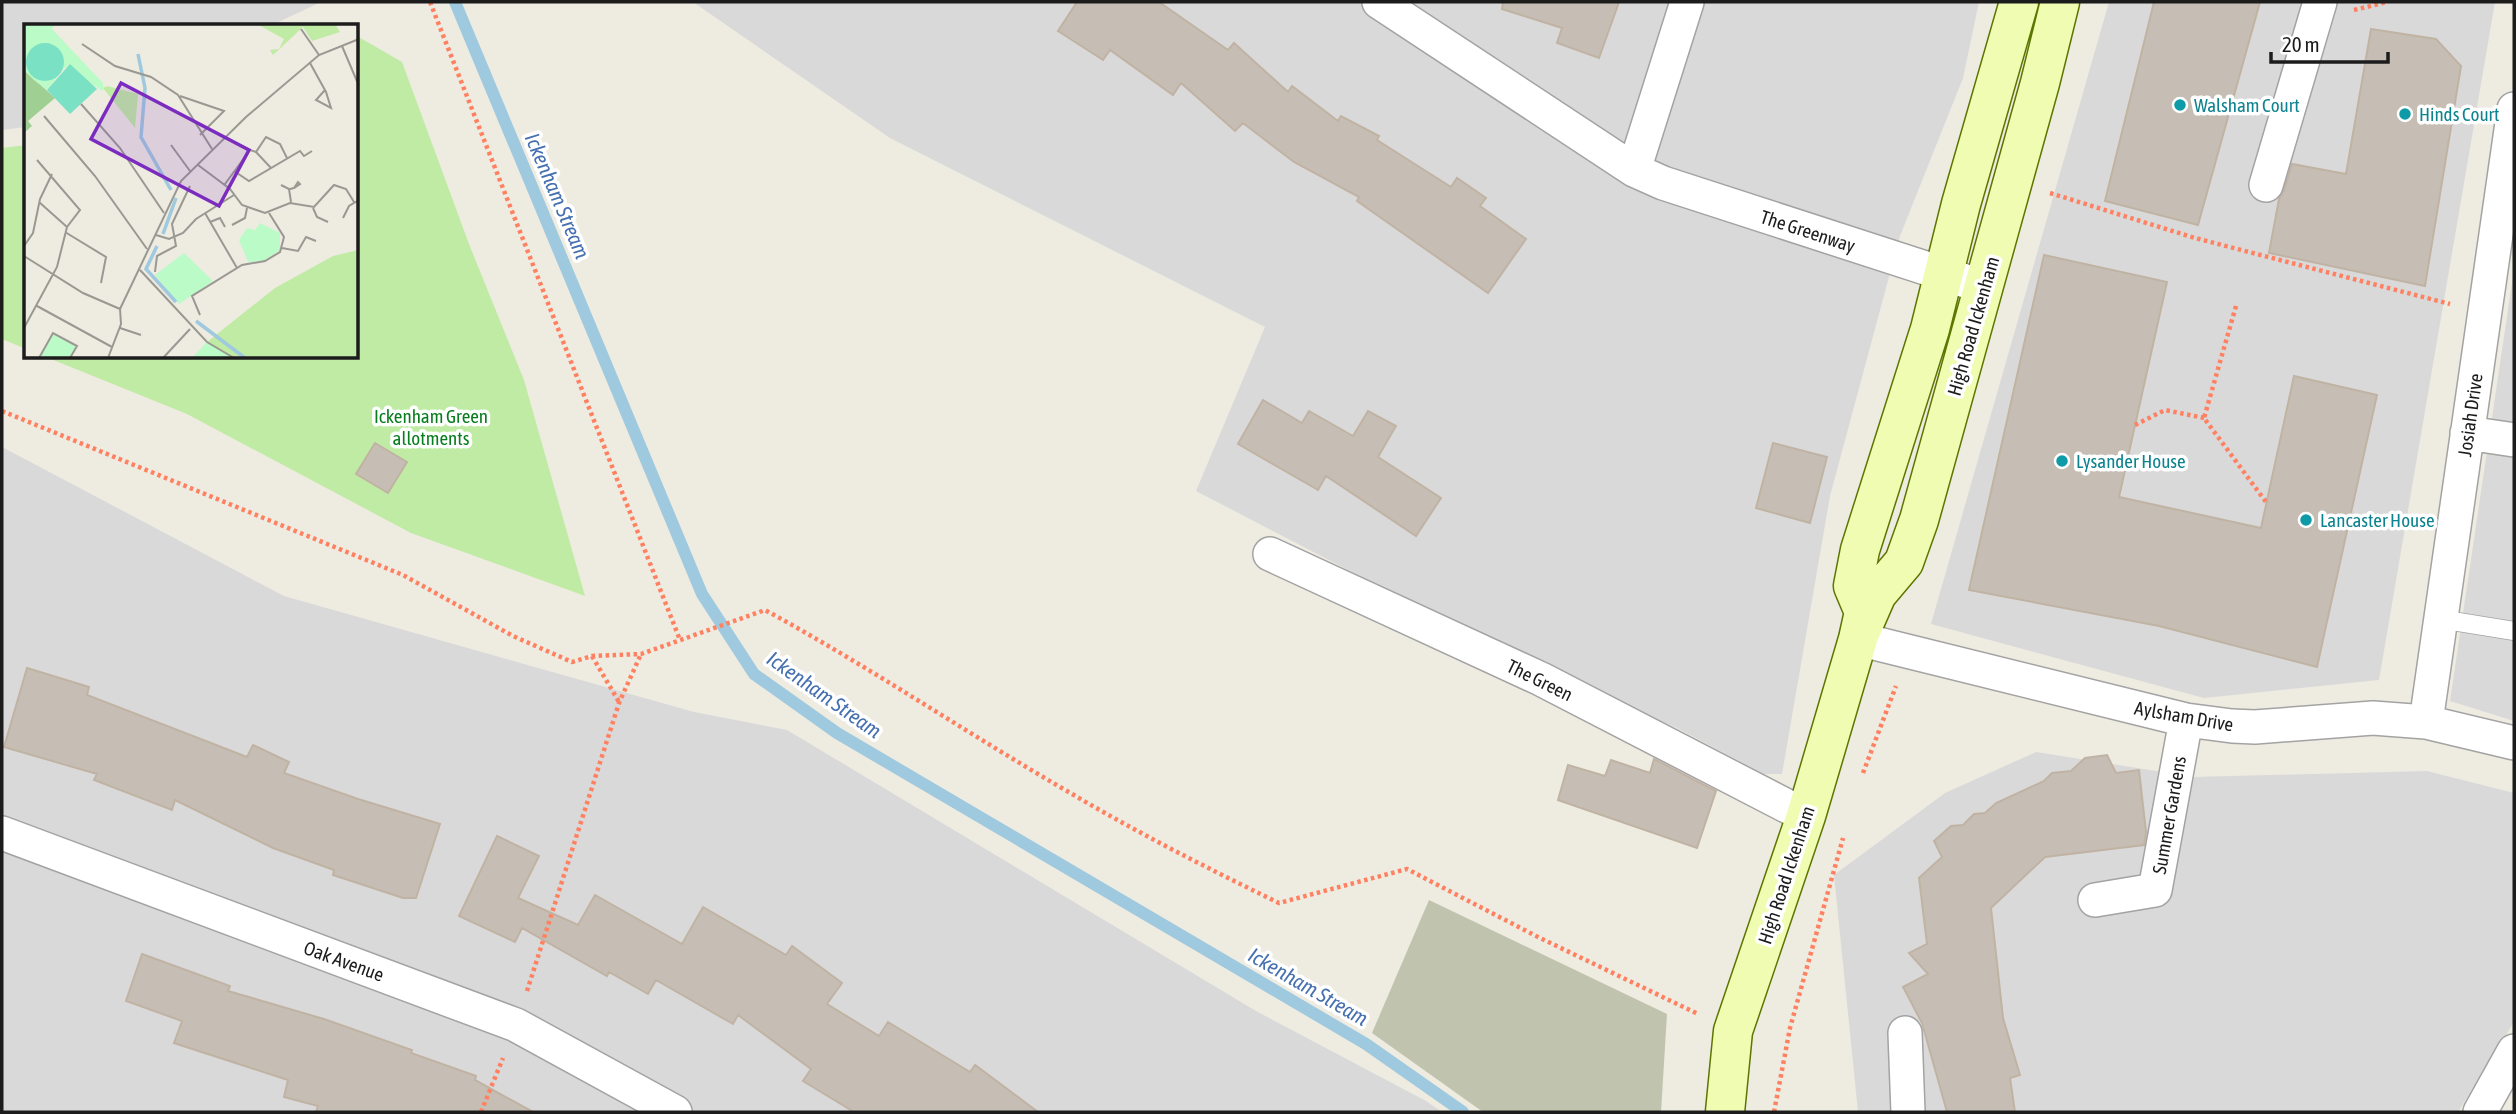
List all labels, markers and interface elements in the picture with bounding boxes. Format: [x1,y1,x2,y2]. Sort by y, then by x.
scale bar [2271,21,2388,65]
inset map [24,24,359,359]
text: 20 m [2282,32,2320,56]
place label: Walsham Court [2194,94,2300,116]
marker: Walsham Court [2172,97,2188,113]
place label: Hinds Court [2419,103,2499,125]
marker: Hinds Court [2397,106,2413,122]
water label: Ickenham Stream [521,129,595,262]
street label: The Greenway [1758,205,1858,257]
street label: High Road Ickenham [1943,254,2003,398]
street label: Josiah Drive [2453,372,2487,458]
park label: Ickenham Green allotments [374,405,488,449]
place label: Lysander House [2076,450,2186,472]
marker: Lysander House [2054,453,2070,469]
place label: Lancaster House [2320,509,2435,531]
marker: Lancaster House [2298,512,2314,528]
water label: Ickenham Stream [763,646,886,742]
street label: The Green [1504,655,1576,705]
street label: Aylsham Drive [2133,696,2235,736]
street label: Summer Gardens [2148,754,2190,876]
street label: High Road Ickenham [1753,803,1819,947]
street label: Oak Avenue [301,936,387,986]
water label: Ickenham Stream [1244,942,1373,1030]

